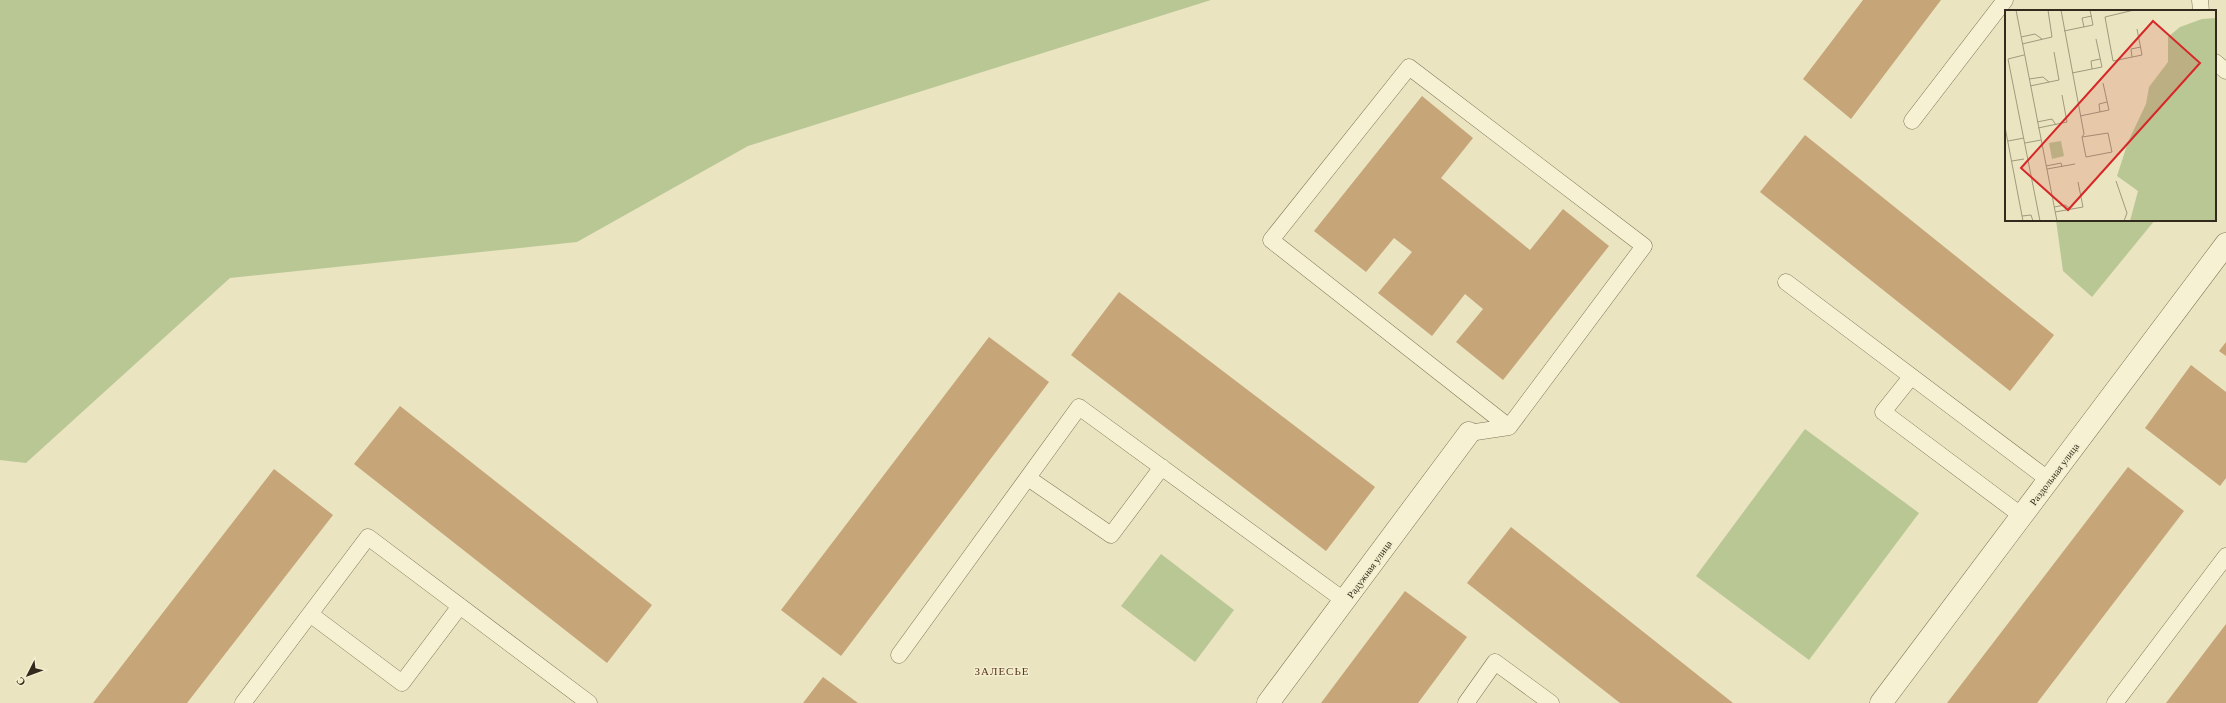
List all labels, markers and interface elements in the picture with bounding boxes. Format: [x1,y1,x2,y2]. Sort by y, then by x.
inset map [2005,10,2216,221]
street label: Раздольная улица [2027,441,2082,508]
street label: Радужная улица [1345,538,1394,600]
north arrow [8,655,48,695]
district label: ЗАЛЕСЬЕ [974,665,1030,677]
text: С [13,675,28,689]

